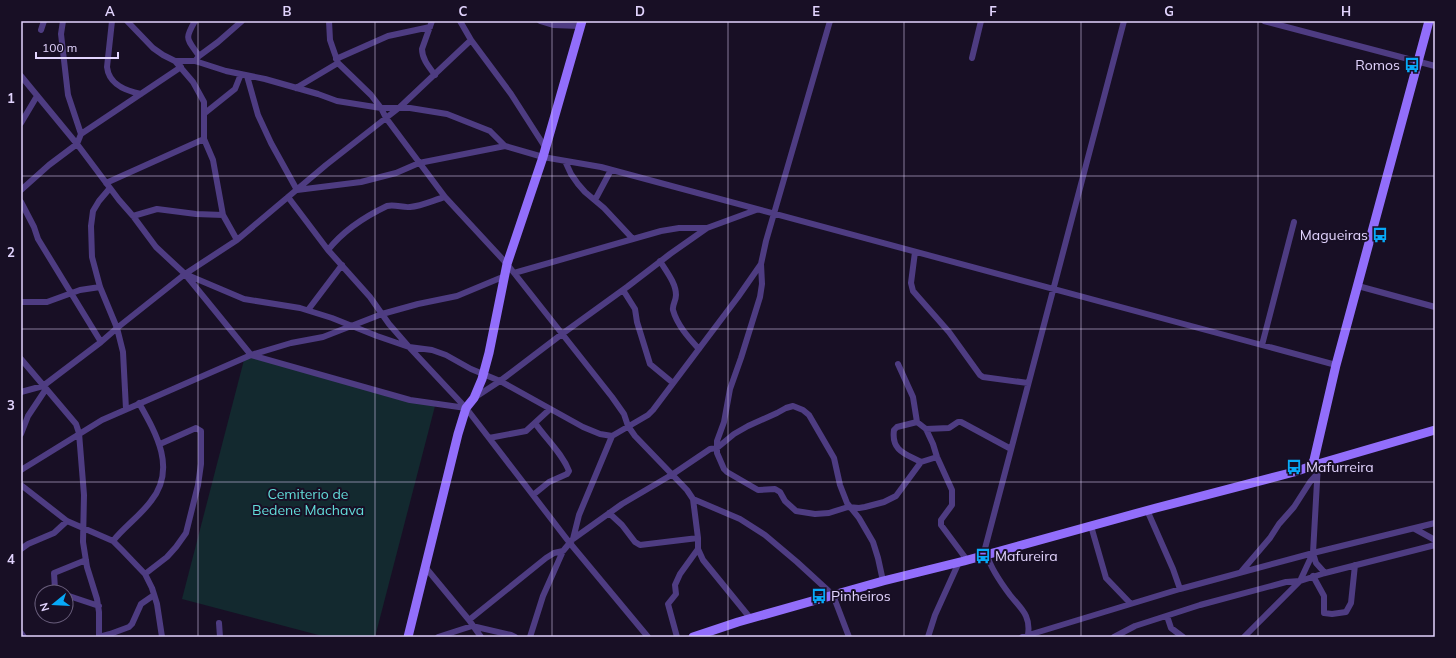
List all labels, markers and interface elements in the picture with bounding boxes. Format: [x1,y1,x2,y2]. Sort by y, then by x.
text: A [105,3,115,19]
text: B [283,3,292,19]
text: C [459,3,468,19]
text: D [635,3,645,19]
text: E [812,3,820,19]
text: F [989,3,997,19]
text: G [1164,3,1174,19]
text: H [1341,3,1351,19]
scale bar [36,34,118,60]
text: 100 m [42,40,77,55]
place label: Romos [1355,56,1400,74]
bus stop icon: Romos [1403,56,1421,74]
text: 1 [7,90,15,106]
place label: Magueiras [1300,226,1368,244]
bus stop icon: Magueiras [1371,226,1389,244]
text: 2 [7,244,15,260]
text: 3 [7,397,15,413]
bus stop icon: Mafurreira [1285,458,1303,476]
place label: Mafurreira [1306,458,1374,476]
park label: Cemiterio de Bedene Machava [252,485,364,519]
bus stop icon: Mafureira [974,547,992,565]
place label: Mafureira [995,547,1058,565]
text: 4 [7,551,15,567]
north arrow [34,584,74,624]
bus stop icon: Pinheiros [810,587,828,605]
place label: Pinheiros [831,587,891,605]
text: N [37,601,52,613]

